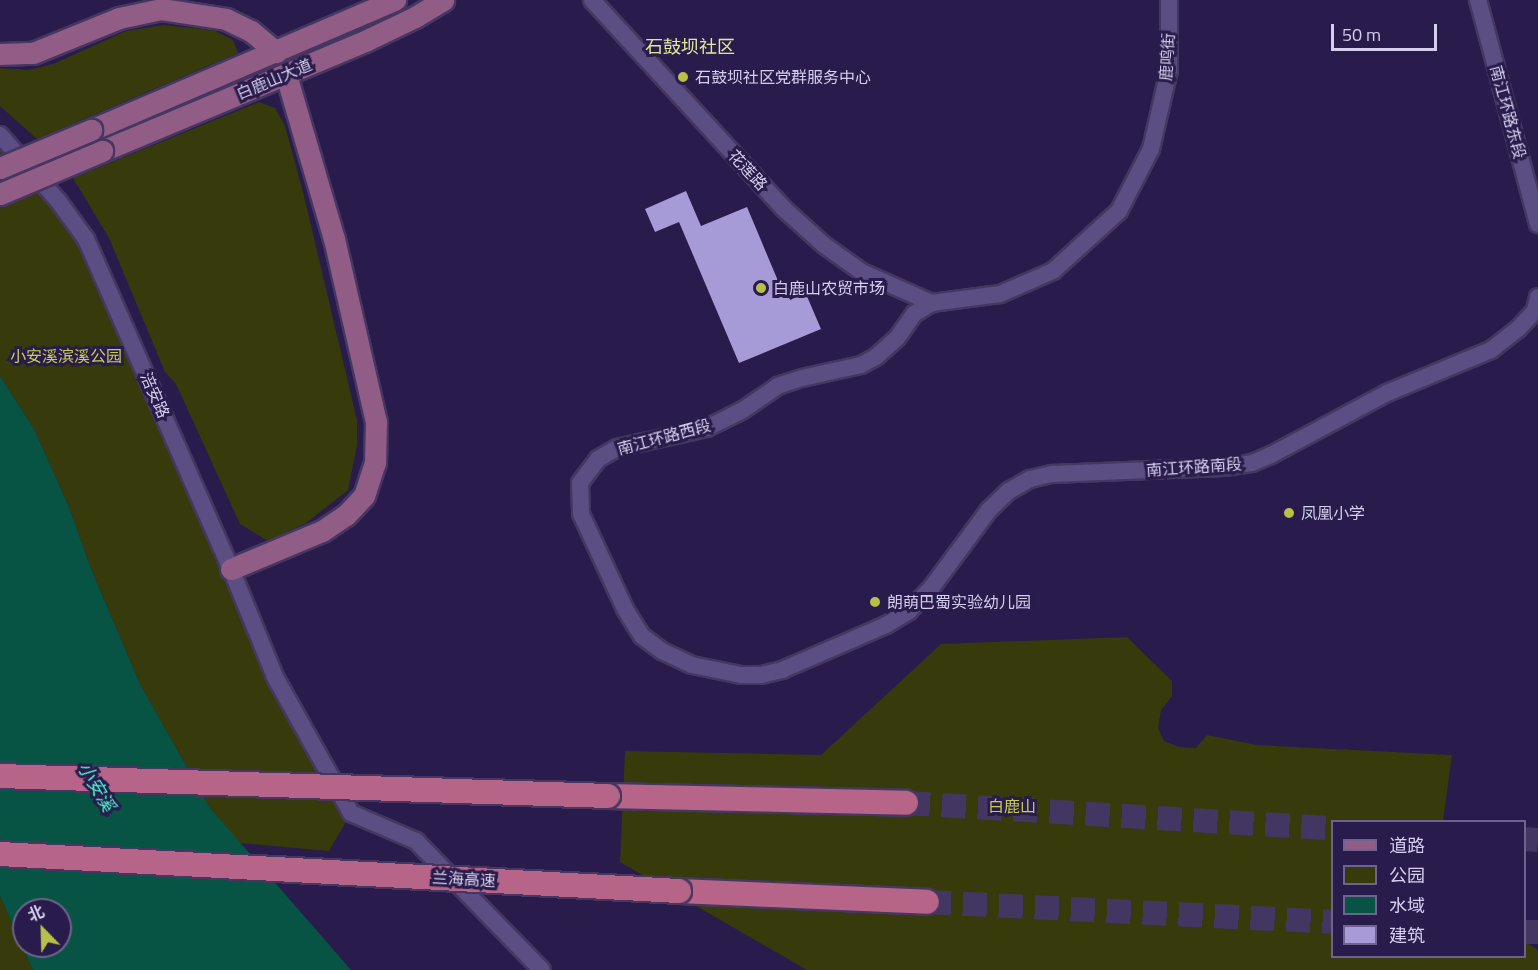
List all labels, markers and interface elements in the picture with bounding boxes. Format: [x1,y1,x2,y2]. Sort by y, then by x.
scale bar [1334,12,1440,50]
text: 50 m [1342,21,1381,48]
street label: 鹿鸣街 [1156,32,1178,82]
district label: 石鼓坝社区 [645,36,735,58]
street label: 白鹿山大道 [233,55,315,103]
street label: 南江环路东段 [1486,63,1530,161]
place label: 石鼓坝社区党群服务中心 [695,67,871,87]
marker: 石鼓坝社区党群服务中心 [676,70,690,84]
street label: 花莲路 [725,146,771,194]
place label: 白鹿山农贸市场 [773,278,885,298]
marker: 白鹿山农贸市场 [754,281,768,295]
park label: 小安溪滨溪公园 [10,346,122,366]
street label: 涪安路 [136,369,174,421]
street label: 南江环路西段 [615,415,713,459]
street label: 南江环路南段 [1145,454,1243,480]
place label: 凤凰小学 [1301,503,1365,523]
marker: 凤凰小学 [1282,506,1296,520]
place label: 朗萌巴蜀实验幼儿园 [887,592,1031,612]
marker: 朗萌巴蜀实验幼儿园 [868,595,882,609]
water label: 小安溪 [73,758,119,816]
park label: 白鹿山 [988,796,1036,816]
legend [1331,820,1526,958]
text: 道路 [1389,832,1425,859]
text: 公园 [1389,862,1425,889]
street label: 兰海高速 [432,868,496,890]
text: 水域 [1389,892,1425,919]
north arrow [12,898,72,958]
text: 北 [24,899,48,927]
text: 建筑 [1389,922,1425,949]

